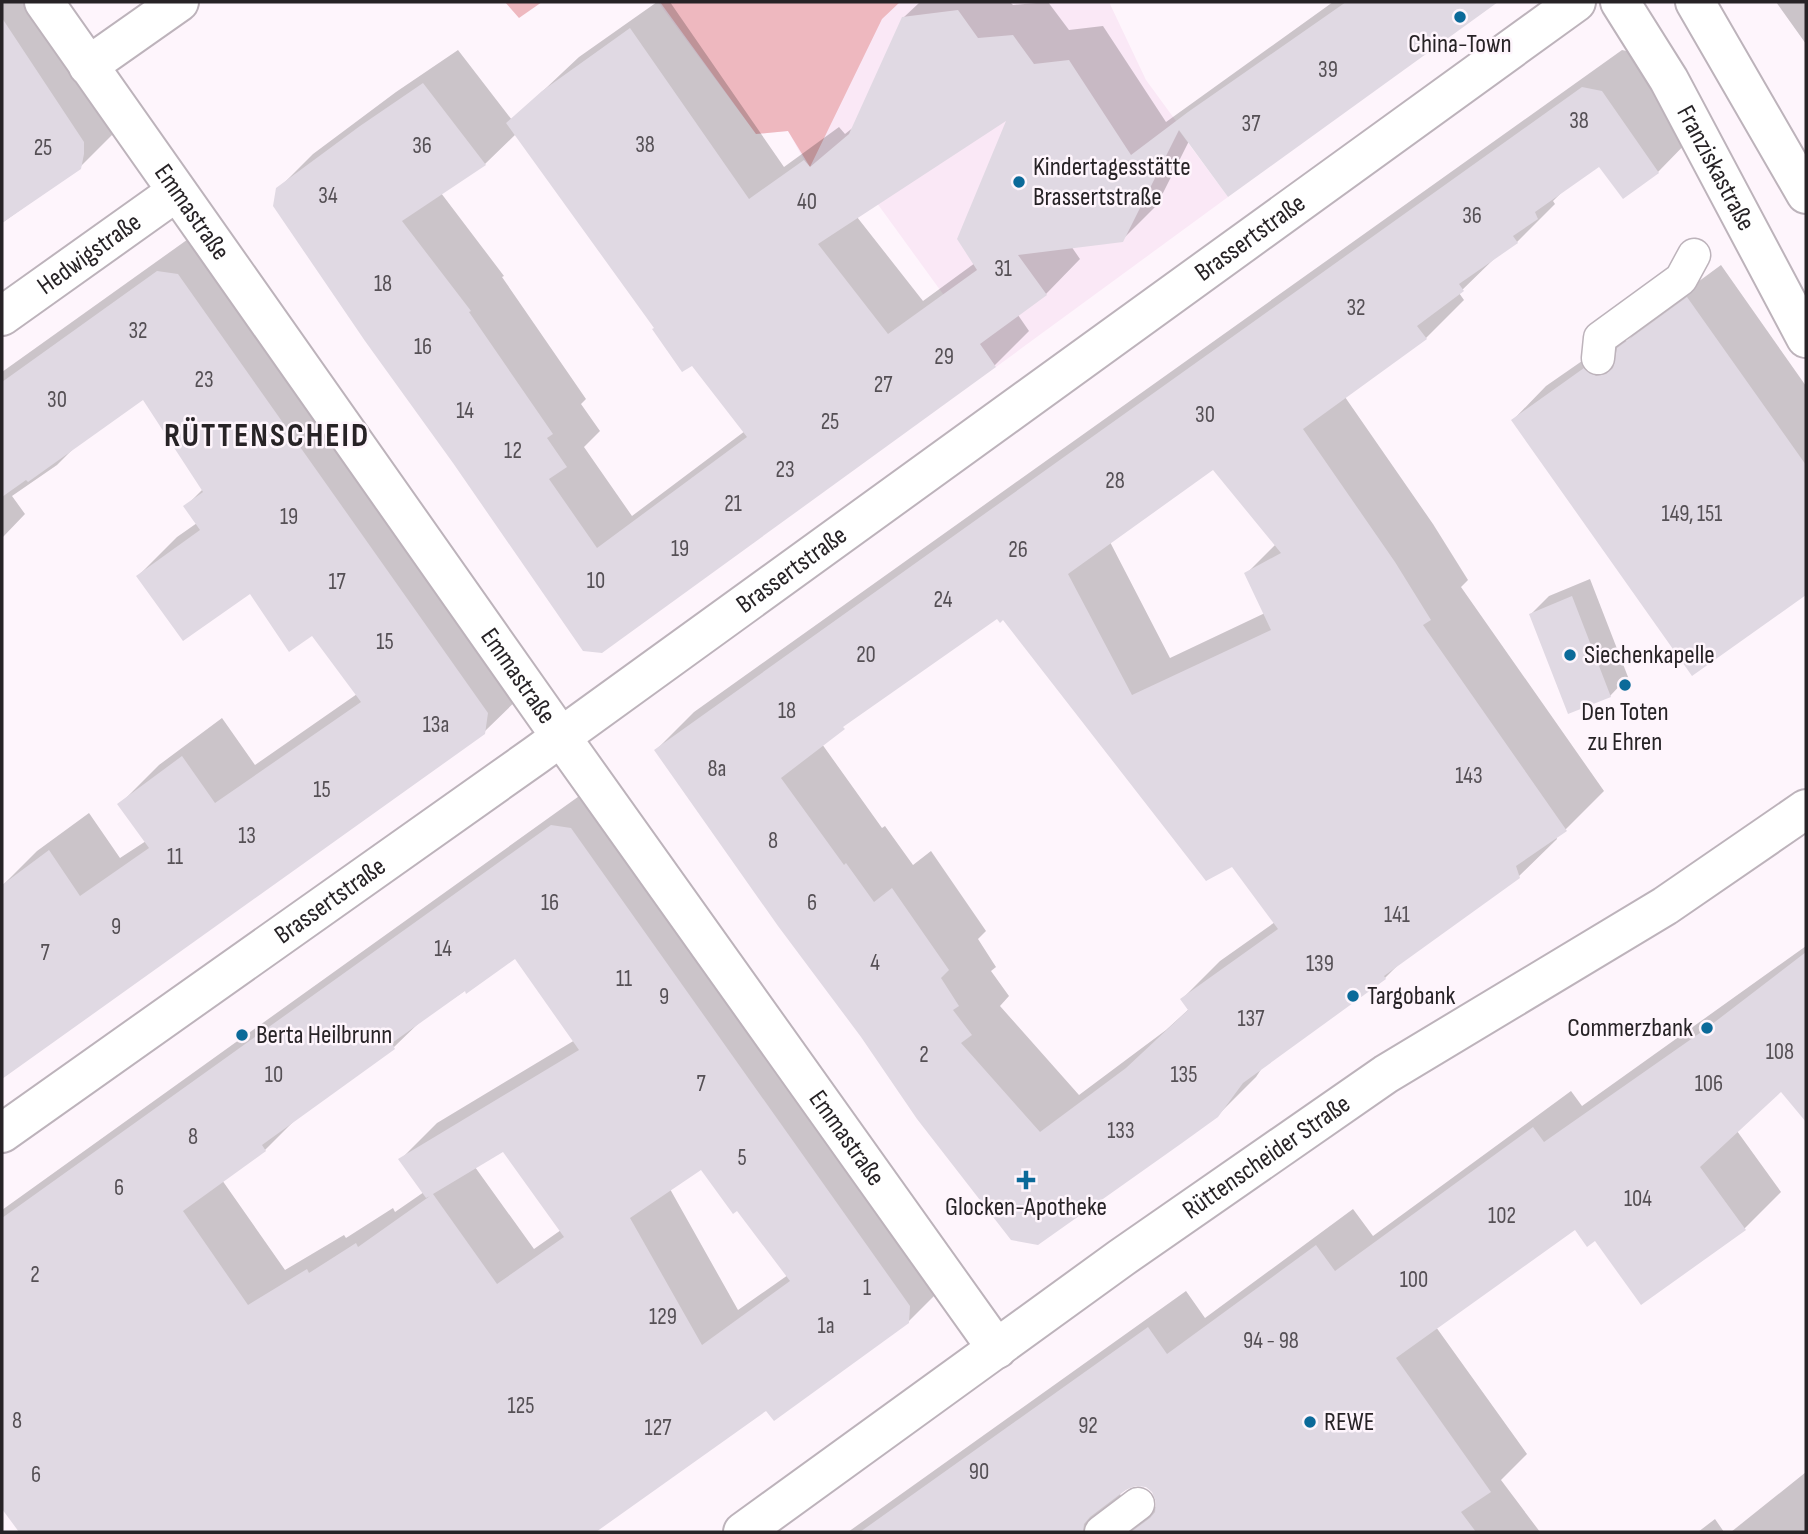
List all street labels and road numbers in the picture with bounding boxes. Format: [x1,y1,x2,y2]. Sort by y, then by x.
street label: Franziskastraße [1670,100,1762,236]
street label: Emmastraße [148,158,236,266]
street label: Brassertstraße [1189,188,1311,288]
street label: Hedwigstraße [31,206,147,301]
street label: Brassertstraße [731,520,853,620]
street label: Emmastraße [474,622,562,730]
street label: Brassertstraße [269,851,392,951]
street label: Emmastraße [802,1084,891,1192]
street label: Rüttenscheider Straße [1177,1088,1356,1226]

